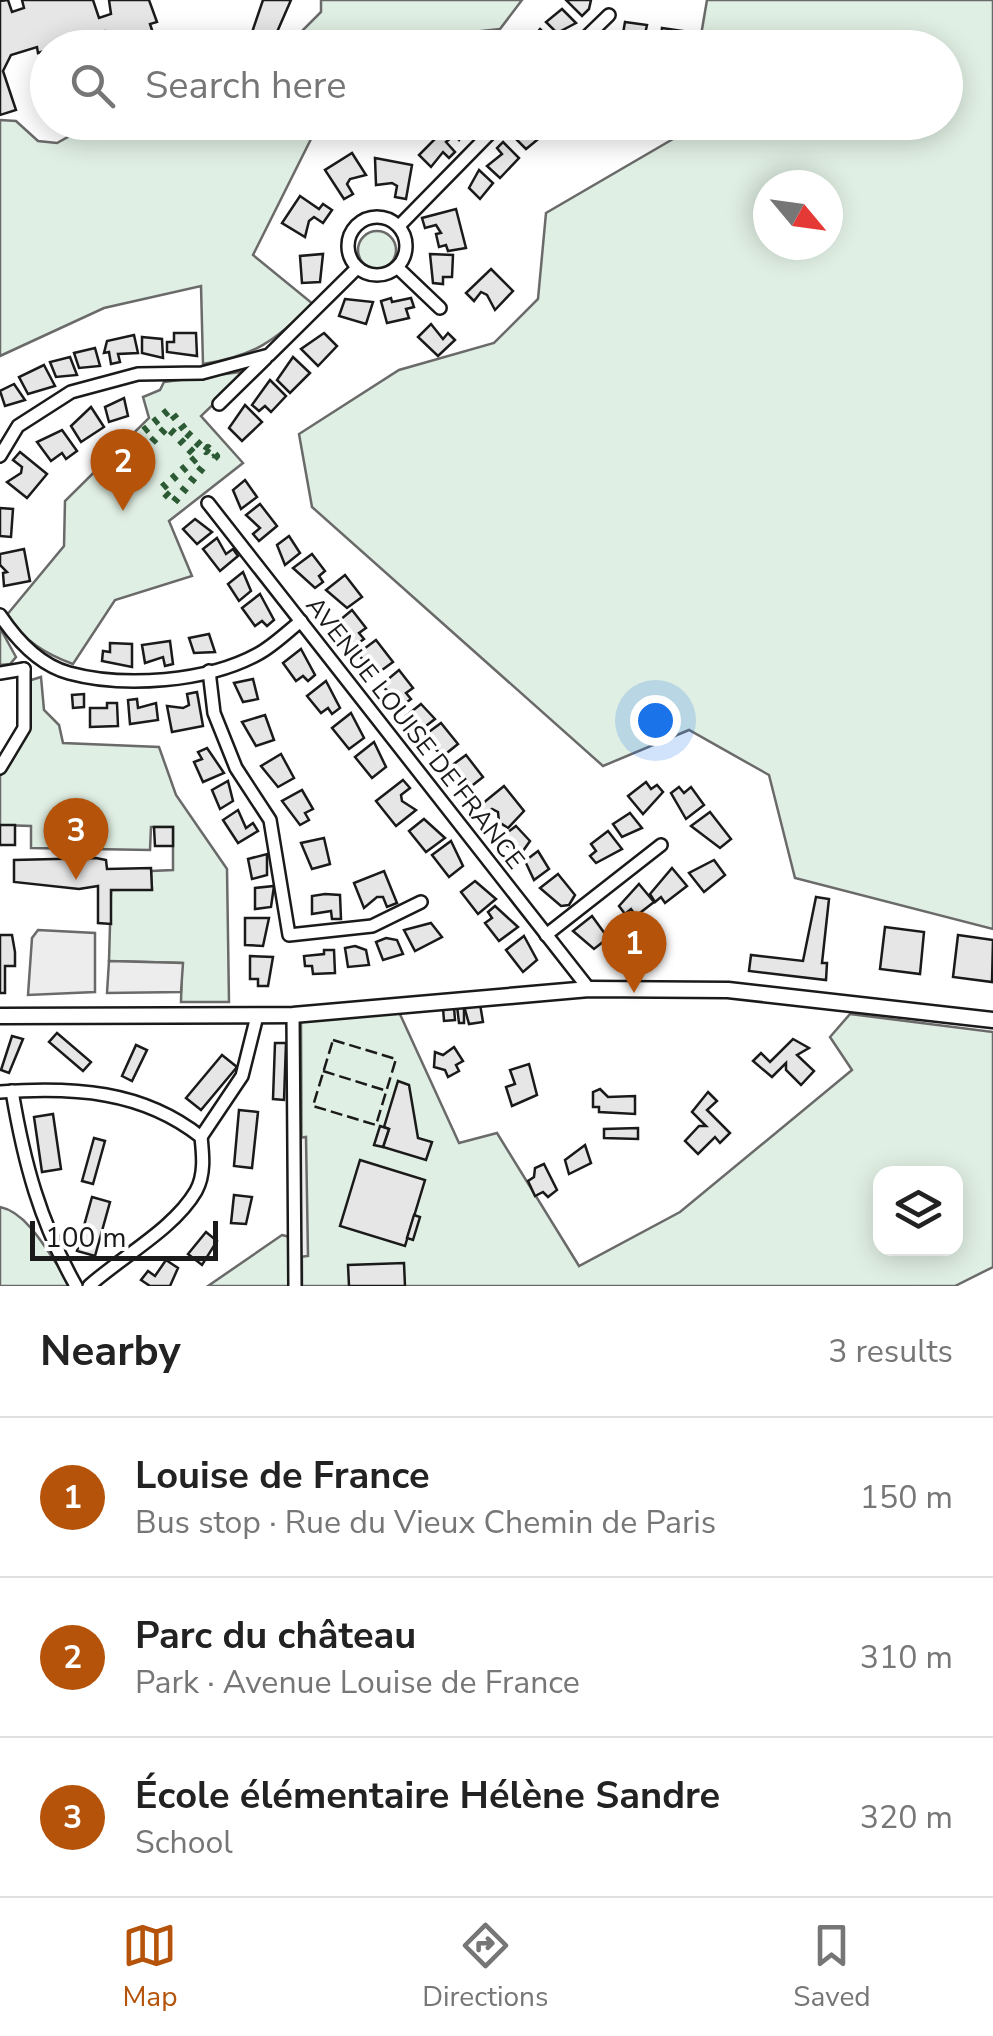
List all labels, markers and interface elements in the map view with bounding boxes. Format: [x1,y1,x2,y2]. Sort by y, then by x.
search box [30,30,963,140]
icon: search [65,58,120,113]
text: Search here [145,60,346,111]
north arrow [753,170,843,260]
pin: 2 [90,428,156,511]
street label: AVENUE LOUISE DE FRANCE [298,590,532,876]
your location [630,695,681,746]
pin: 3 [44,798,108,880]
pin: 1 [602,910,666,993]
map controls [873,1166,963,1256]
button: layers [873,1166,963,1256]
scale bar [30,1216,218,1260]
text: 100 m [45,1219,127,1257]
text: Nearby [40,1323,181,1380]
text: 3 results [828,1330,953,1373]
text: Louise de France [135,1450,430,1501]
text: 1 [63,1476,82,1519]
text: 150 m [860,1476,953,1519]
text: Bus stop · Rue du Vieux Chemin de Paris [135,1501,716,1544]
text: Parc du château [135,1610,416,1661]
text: 2 [63,1636,82,1679]
text: 310 m [860,1636,953,1679]
text: Park · Avenue Louise de France [135,1661,580,1704]
text: École élémentaire Hélène Sandre [135,1770,720,1821]
text: 3 [63,1796,82,1839]
text: 320 m [860,1796,953,1839]
text: School [135,1821,233,1864]
tab: Map [122,1918,177,2016]
tab: Directions [422,1918,548,2016]
tab: Saved [793,1918,871,2016]

